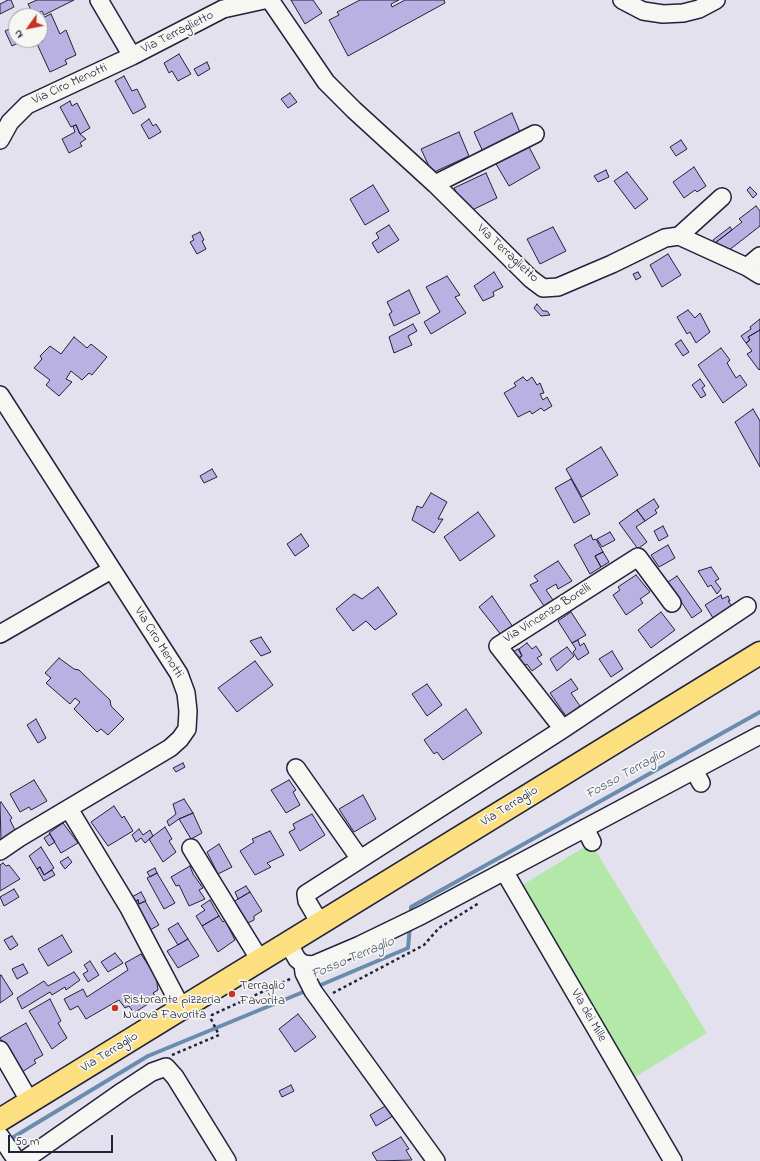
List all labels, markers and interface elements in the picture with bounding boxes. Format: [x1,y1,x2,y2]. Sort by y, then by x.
north arrow [8,8,48,48]
street label: Via Terraglietto [139,8,217,58]
text: N [10,27,28,41]
street label: Via Ciro Menotti [30,61,110,109]
street label: Via Terraglietto [473,221,541,287]
street label: Via Vincenzo Borelli [501,581,595,647]
street label: Via Ciro Menotti [130,605,186,681]
water label: Fosso Terraglio [583,746,669,804]
street label: Via Terraglio [479,783,541,831]
water label: Fosso Terraglio [309,934,397,984]
place label: Terraglio Favorita [240,979,285,1010]
street label: Via dei Mille [567,987,609,1045]
marker: Terraglio Favorita [227,989,237,999]
place label: Ristorante pizzeria Nuova Favorita [123,993,221,1024]
marker: Ristorante pizzeria Nuova Favorita [110,1003,120,1013]
street label: Via Terraglio [79,1029,141,1077]
scale bar [10,1127,115,1153]
text: 50 m [15,1133,39,1151]

